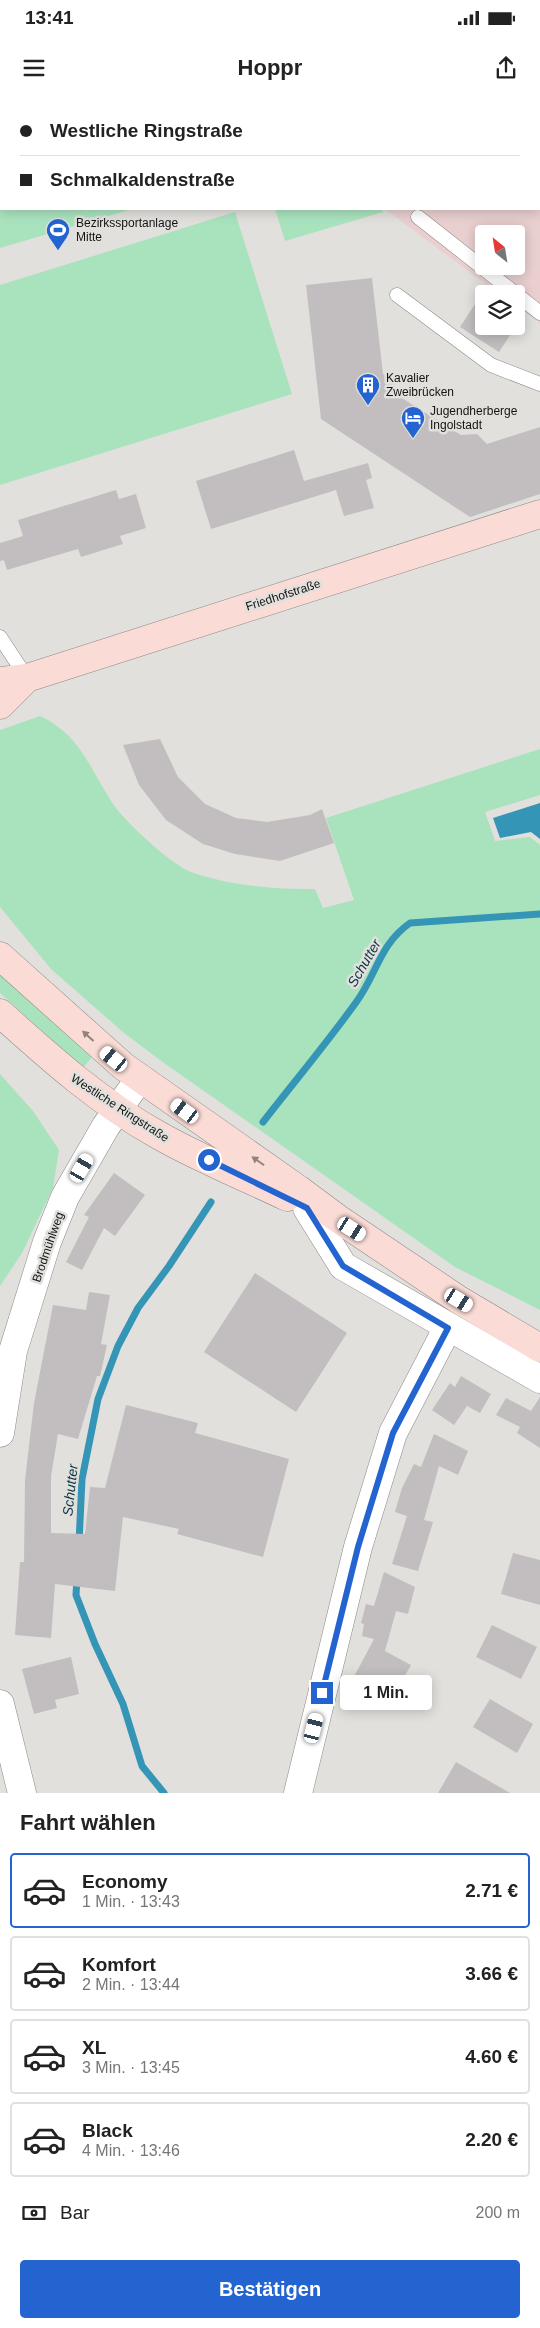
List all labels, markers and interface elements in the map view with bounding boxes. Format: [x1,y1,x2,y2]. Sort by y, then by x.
text: 13:41 [25,7,74,28]
icon: menu [20,54,48,82]
icon: share [492,54,520,82]
text: Hoppr [238,55,302,80]
text: Westliche Ringstraße [50,120,243,141]
text: Schmalkaldenstraße [50,169,235,190]
place label: Bezirkssportanlage Mitte [76,216,178,244]
sports icon: Bezirkssportanlage Mitte [45,217,71,251]
north arrow [475,225,525,275]
map controls [475,225,525,335]
button: layers [475,285,525,335]
place label: Kavalier Zweibrücken [386,371,454,399]
building icon: Kavalier Zweibrücken [355,372,381,406]
place label: Jugendherberge Ingolstadt [430,404,518,432]
hotel icon: Jugendherberge Ingolstadt [400,405,426,439]
street label: Friedhofstraße [244,576,323,614]
water label: Schutter [344,935,385,990]
one-way arrow [83,1030,95,1042]
car [97,1044,130,1074]
street label: Westliche Ringstraße [68,1071,172,1145]
car [168,1096,201,1126]
route start [198,1149,220,1171]
car [68,1151,95,1185]
one-way arrow [251,1156,265,1166]
street label: Brodmühlweg [29,1210,67,1284]
car [335,1215,368,1243]
car [442,1286,475,1314]
water label: Schutter [59,1462,81,1517]
callout: 1 Min. [340,1676,432,1710]
route end [311,1682,333,1704]
text: 1 Min. [363,1684,409,1701]
car [303,1712,324,1744]
text: Fahrt wählen [20,1810,156,1835]
icon: car [22,1868,67,1913]
text: Economy [82,1871,168,1892]
text: 2.71 € [465,1880,518,1901]
text: 1 Min. · 13:43 [82,1893,180,1910]
icon: car [22,1951,67,1996]
text: Komfort [82,1954,156,1975]
text: 3.66 € [465,1963,518,1984]
text: 2 Min. · 13:44 [82,1976,180,1993]
icon: car [22,2034,67,2079]
text: XL [82,2037,106,2058]
text: 4.60 € [465,2046,518,2067]
text: 3 Min. · 13:45 [82,2059,180,2076]
icon: car [22,2117,67,2162]
text: Black [82,2120,133,2141]
text: 2.20 € [465,2129,518,2150]
text: 4 Min. · 13:46 [82,2142,180,2159]
icon: cash [20,2199,48,2227]
text: Bar [60,2202,90,2223]
text: 200 m [476,2204,520,2221]
button: Bestätigen [20,2260,520,2318]

